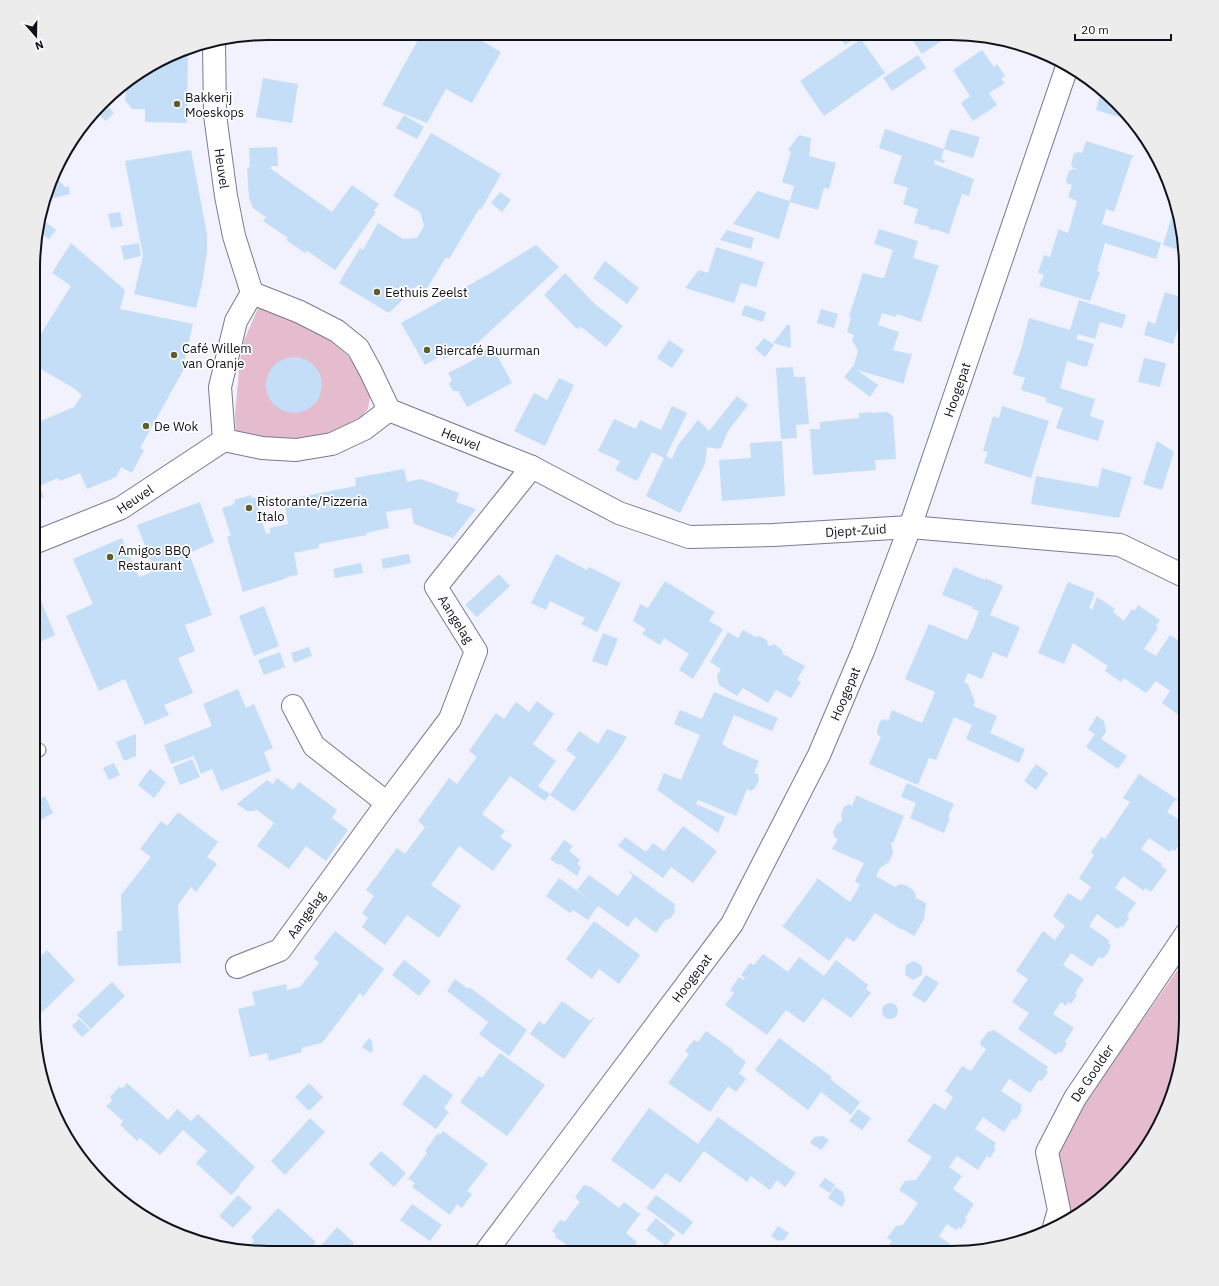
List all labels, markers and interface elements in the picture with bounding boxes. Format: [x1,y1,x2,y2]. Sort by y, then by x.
north arrow [16,16,56,56]
scale bar [1075,16,1171,42]
text: 20 m [1081,22,1109,37]
text: N [33,37,46,53]
place label: Bakkerij Moeskops [185,89,244,121]
marker: Bakkerij Moeskops [172,99,182,109]
street label: Heuvel [211,147,233,190]
place label: Eethuis Zeelst [385,284,468,301]
marker: Eethuis Zeelst [372,287,382,297]
place label: Café Willem van Oranje [182,340,252,372]
place label: Biercafé Buurman [435,342,540,359]
marker: Biercafé Buurman [422,345,432,355]
marker: Café Willem van Oranje [169,350,179,360]
street label: Hoogepat [940,360,975,420]
place label: De Wok [154,418,199,435]
marker: De Wok [141,421,151,431]
street label: Heuvel [439,424,483,455]
street label: Heuvel [113,481,157,518]
place label: Ristorante/Pizzeria Italo [257,493,367,525]
marker: Ristorante/Pizzeria Italo [244,503,254,513]
street label: Djept-Zuid [825,520,887,541]
place label: Amigos BBQ Restaurant [118,542,191,574]
marker: Amigos BBQ Restaurant [105,552,115,562]
street label: Aangelag [434,592,477,647]
street label: Hoogepat [826,664,864,723]
street label: Aangelag [283,888,329,942]
street label: Hoogepat [668,950,716,1006]
street label: De Goolder [1067,1041,1118,1105]

